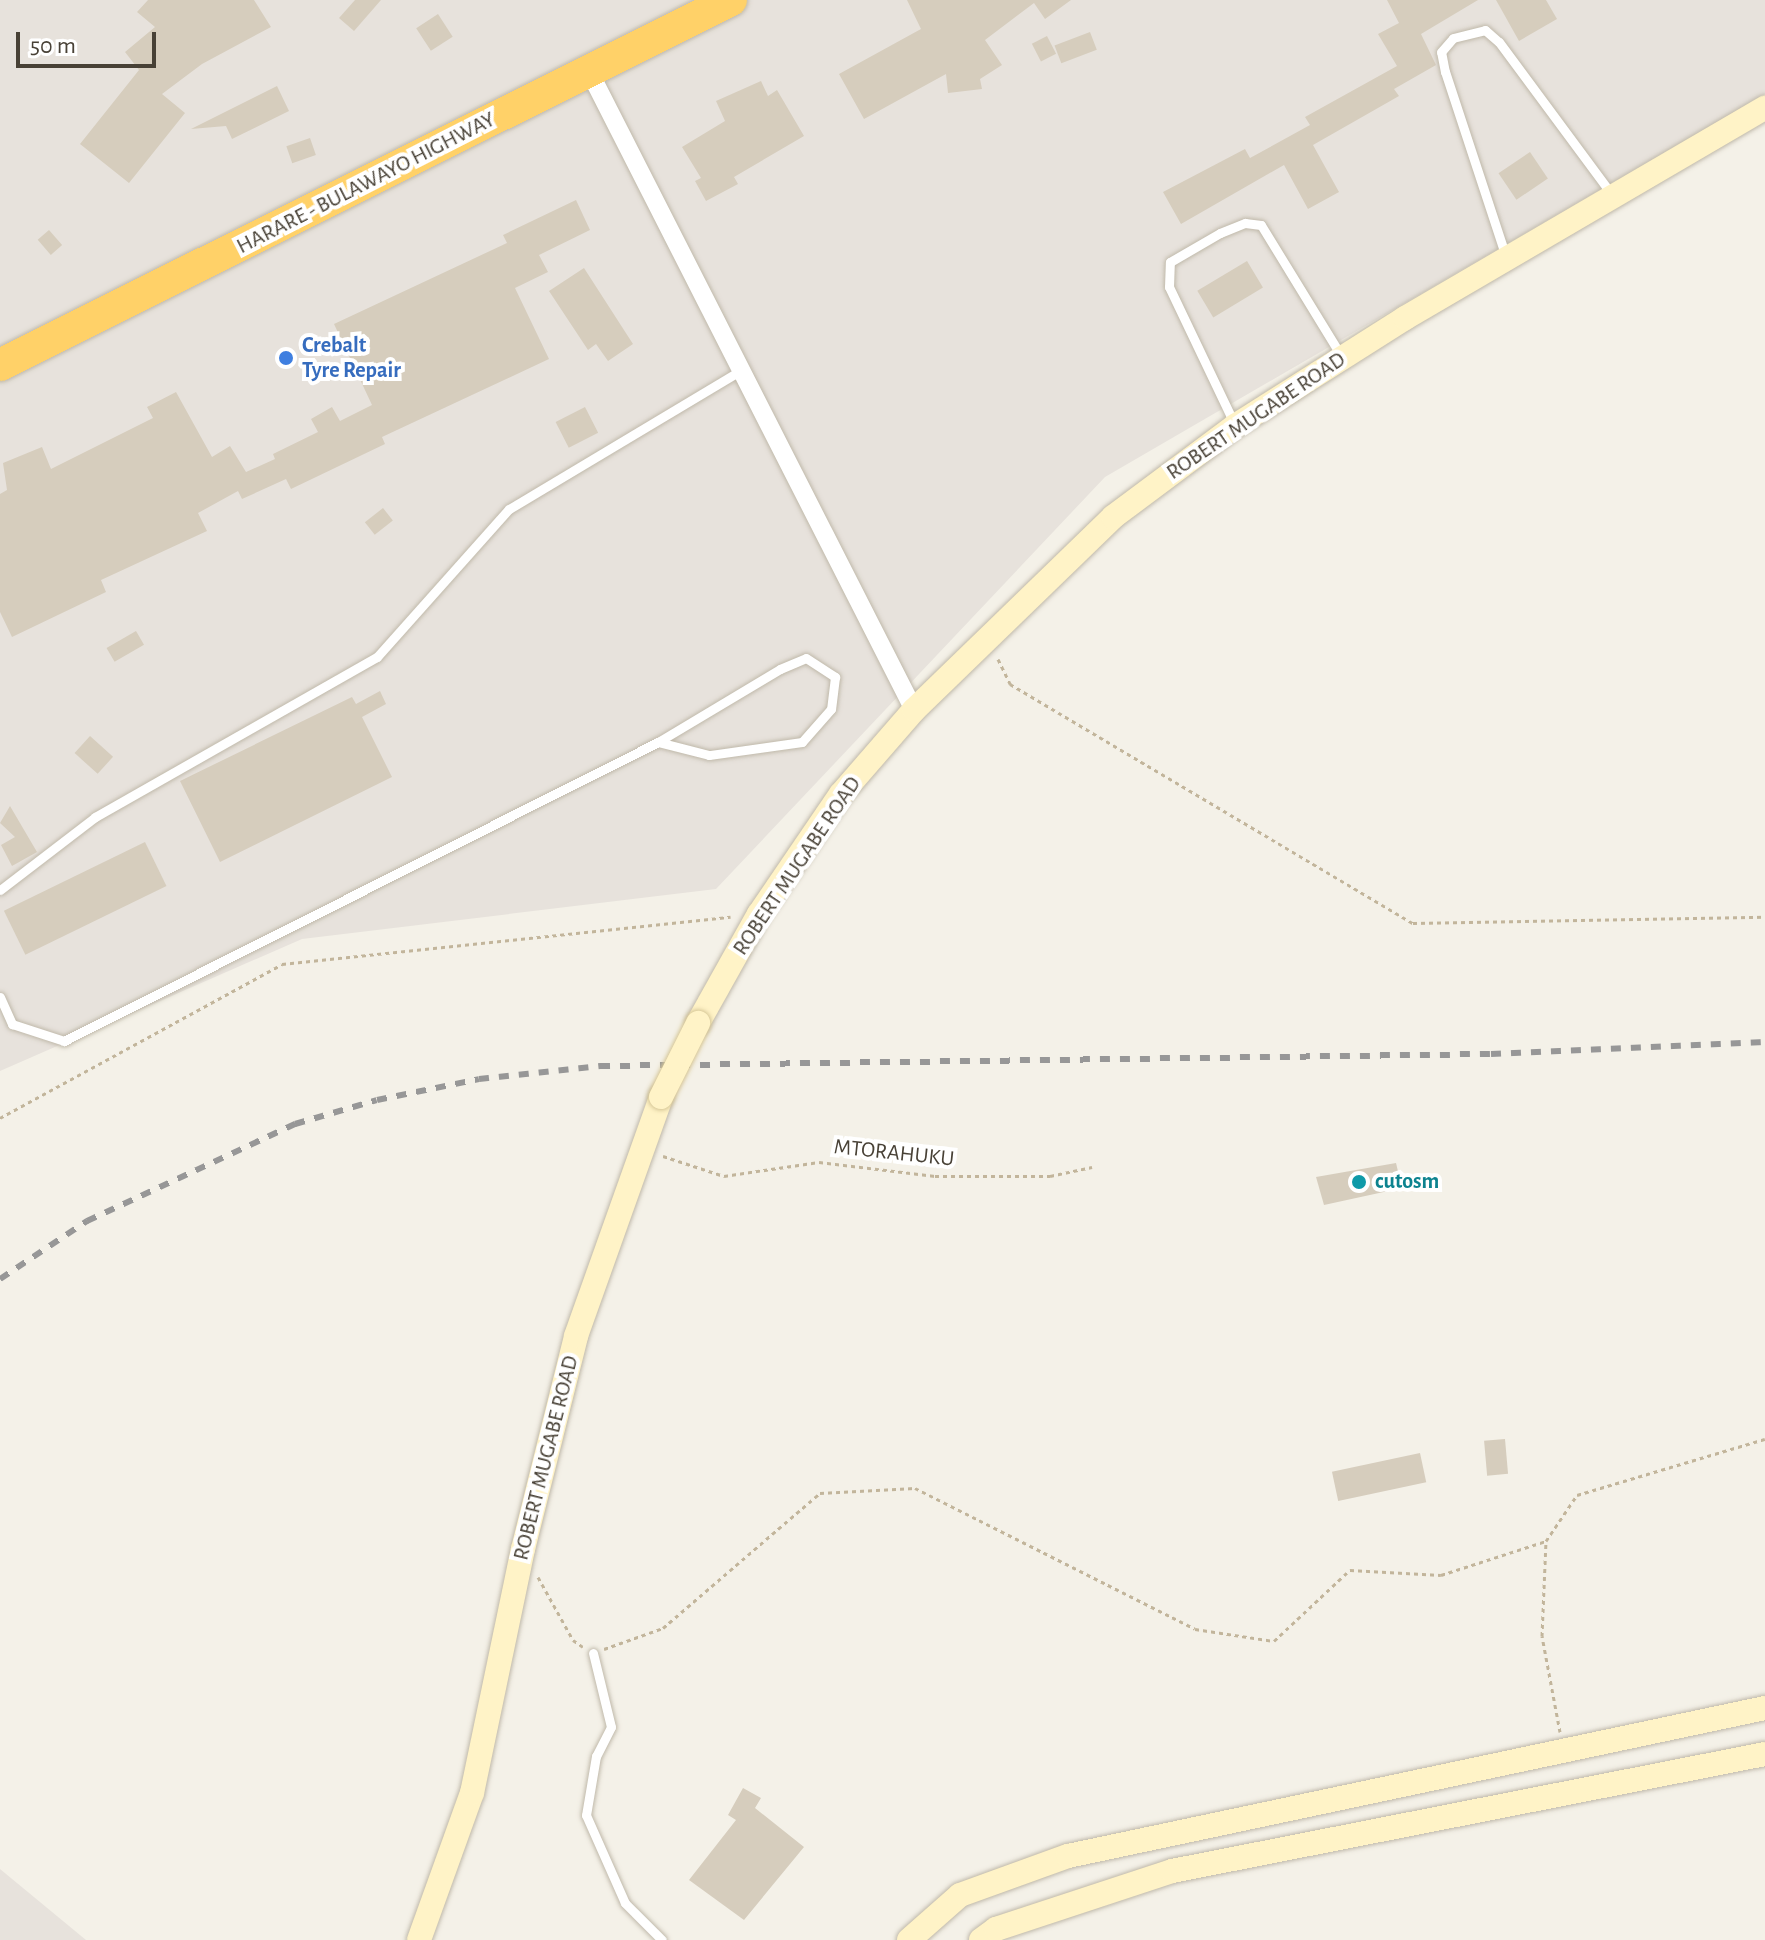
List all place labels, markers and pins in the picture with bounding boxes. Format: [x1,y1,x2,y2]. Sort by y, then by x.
place label: Crebalt Tyre Repair [302,332,401,384]
marker: Crebalt Tyre Repair [277,349,295,367]
place label: cutosm [1375,1169,1439,1195]
marker: cutosm [1350,1173,1368,1191]

